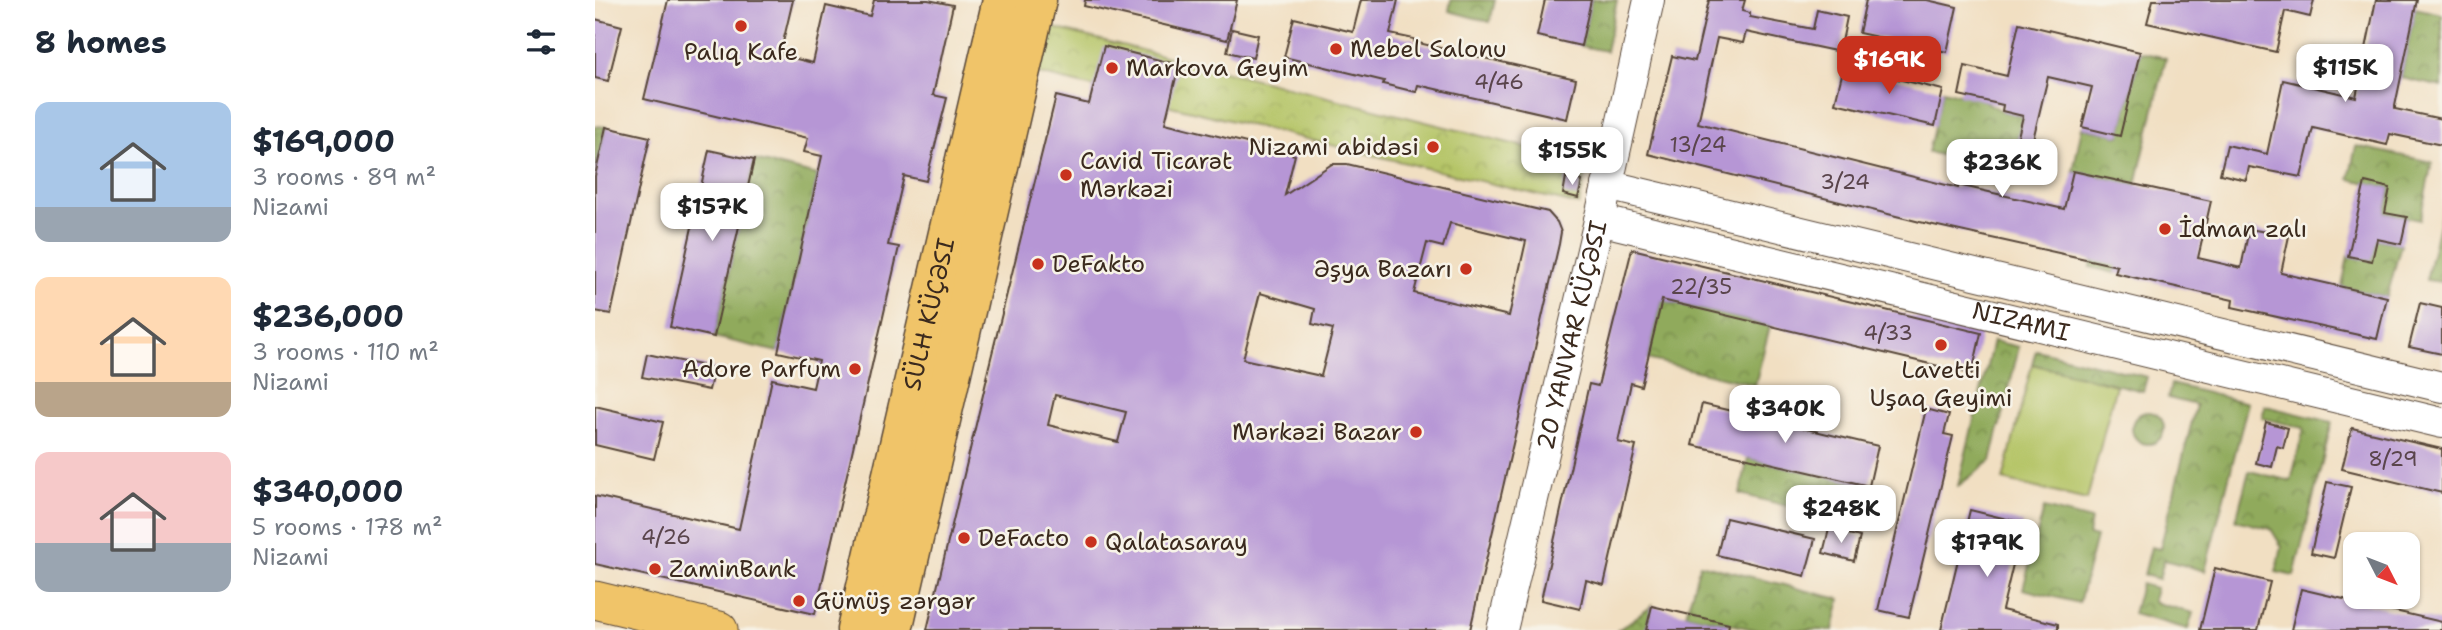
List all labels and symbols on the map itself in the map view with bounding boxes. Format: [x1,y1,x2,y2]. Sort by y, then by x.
marker: Palıq Kafe [733,18,749,34]
place label: Mebel Salonu [1350,33,1507,65]
place label: Palıq Kafe [684,36,798,68]
pin: $169K [1840,36,1938,96]
marker: Mebel Salonu [1328,41,1344,57]
pin: $115K [2296,44,2394,104]
place label: Markova Geyim [1126,52,1308,84]
marker: Markova Geyim [1104,60,1120,76]
house number: 4/46 [1474,68,1524,96]
pin: $155K [1523,128,1621,187]
place label: Nizami abidәsi [1248,131,1419,163]
house number: 13/24 [1669,131,1727,159]
marker: Nizami abidәsi [1425,139,1441,155]
pin: $236K [1953,140,2051,199]
place label: Cavid Ticarət Mərkəzi [1080,145,1233,205]
marker: Cavid Ticarət Mərkəzi [1058,167,1074,183]
house number: 3/24 [1820,168,1870,196]
pin: $157K [663,184,761,243]
place label: İdman zalı [2179,213,2307,245]
street label: 20 YANVAR KÜÇƏSI [1529,217,1614,453]
marker: İdman zalı [2157,221,2173,237]
street label: SÜLH KÜÇƏSI [896,235,962,394]
place label: DeFakto [1052,248,1145,280]
place label: Əşya Bazarı [1314,253,1452,285]
marker: DeFakto [1030,256,1046,272]
marker: Əşya Bazarı [1458,261,1474,277]
house number: 22/35 [1670,273,1732,301]
street label: NIZAMI [1969,294,2073,349]
house number: 4/33 [1863,319,1913,347]
marker: Lavetti Uşaq Geyimi [1933,337,1949,353]
place label: Adore Parfum [682,353,841,385]
place label: Lavetti Uşaq Geyimi [1870,354,2013,414]
marker: Adore Parfum [847,361,863,377]
pin: $340K [1736,386,1834,445]
place label: Mərkəzi Bazar [1232,416,1402,448]
marker: Mərkəzi Bazar [1408,424,1424,440]
house number: 8/29 [2368,445,2418,473]
pin: $248K [1792,486,1890,545]
pin: $179K [1938,520,2036,579]
place label: DeFacto [978,522,1069,554]
house number: 4/26 [641,523,691,551]
place label: Qalatasaray [1105,526,1248,558]
marker: DeFacto [956,530,972,546]
north arrow [2343,532,2420,609]
marker: Qalatasaray [1083,534,1099,550]
place label: ZaminBank [669,553,797,585]
marker: ZaminBank [647,561,663,577]
place label: Gümüş zərgər [813,585,976,617]
marker: Gümüş zərgər [791,593,807,609]

